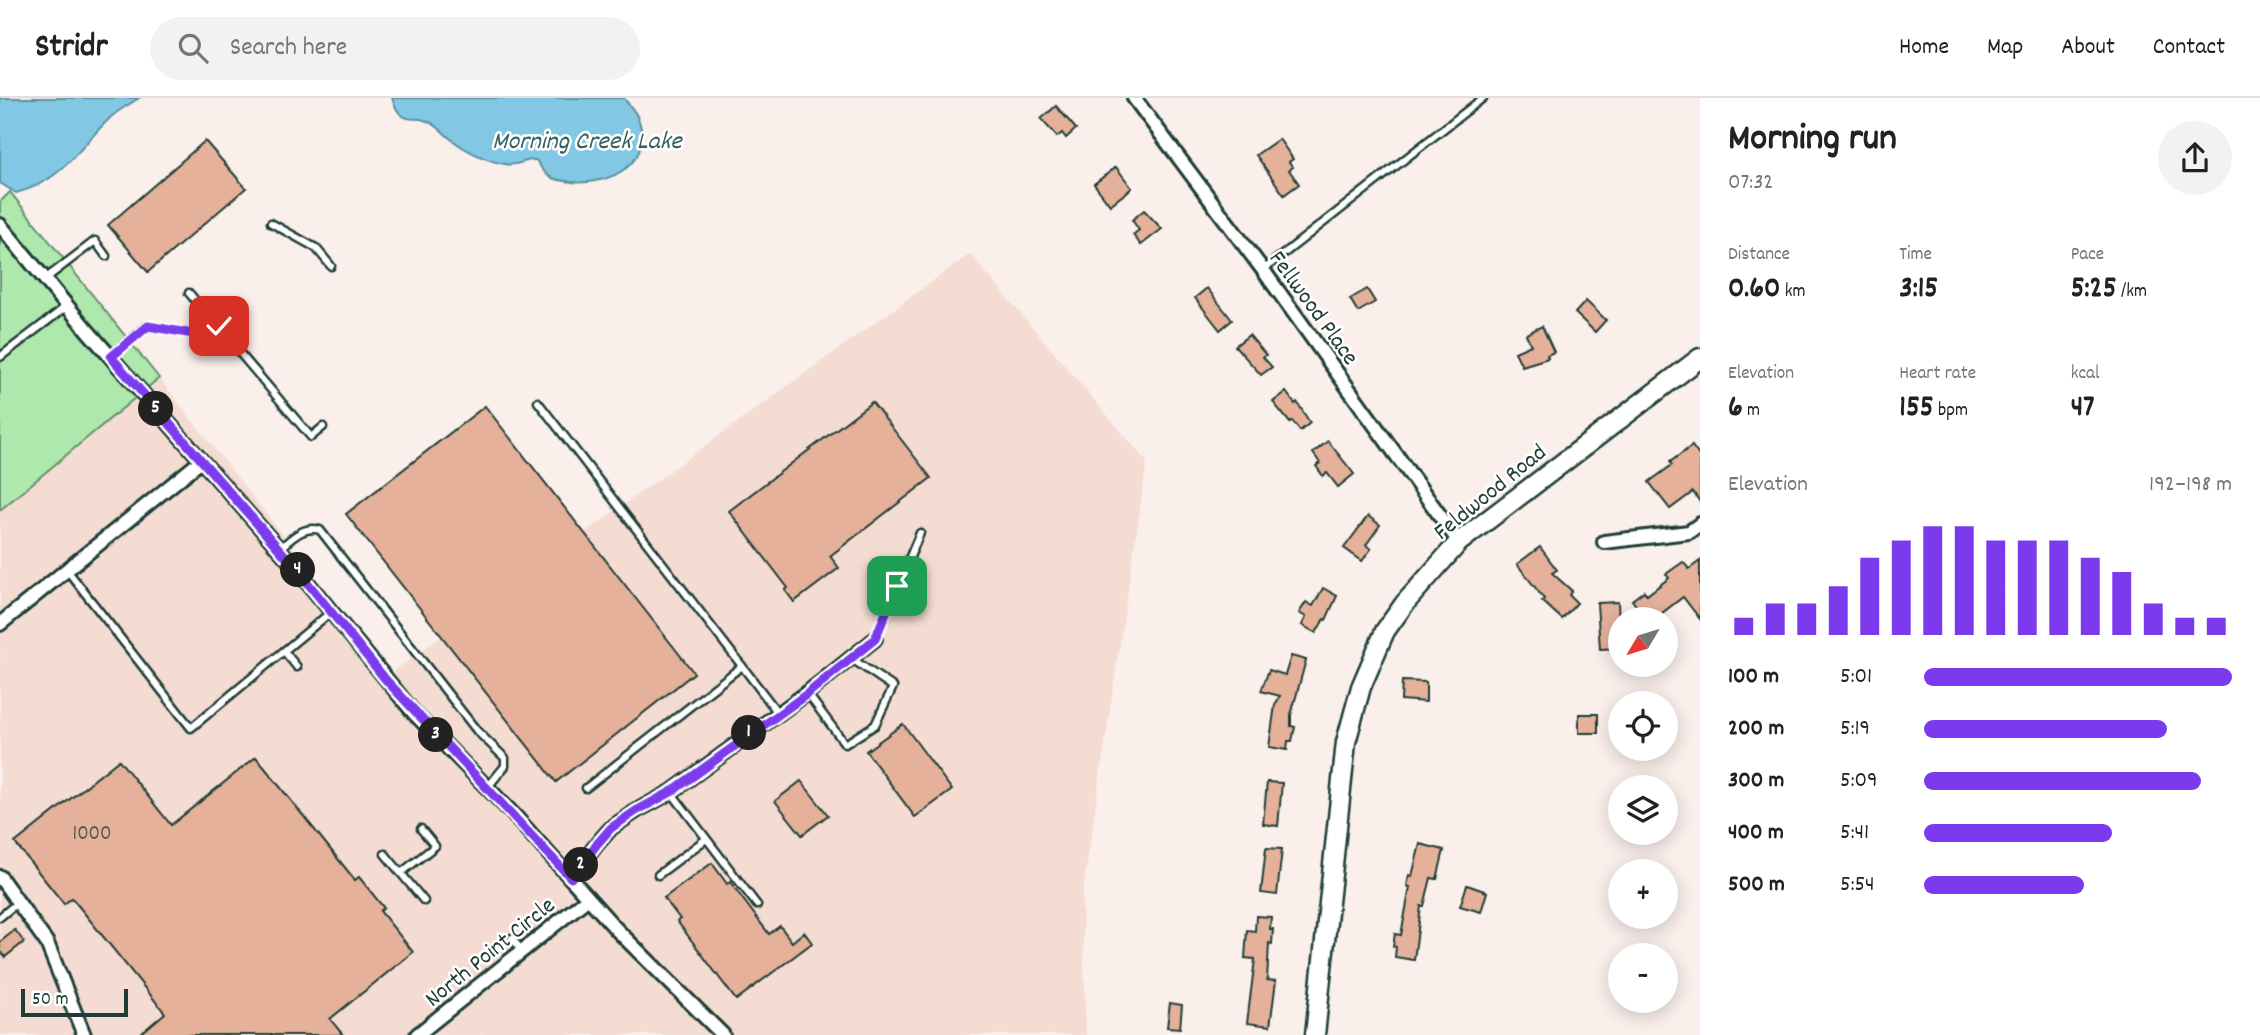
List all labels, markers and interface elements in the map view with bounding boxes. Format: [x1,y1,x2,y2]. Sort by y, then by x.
search box [150,17,640,80]
text: Stridr [35,25,108,72]
icon: search [174,29,212,67]
text: Search here [230,30,347,67]
text: Home [1899,31,1949,65]
text: Map [1987,31,2023,65]
text: About [2061,31,2115,65]
text: Contact [2153,31,2225,65]
text: Morning run [1728,113,1897,168]
button: share [2158,121,2232,195]
water label: Morning Creek Lake [492,124,683,161]
text: 07:32 [1728,167,1773,200]
text: Distance [1728,242,1790,269]
text: Time [1899,242,1932,269]
text: Pace [2071,242,2104,269]
street label: Fellwood Place [1259,244,1366,373]
text: 0.60 [1728,269,1780,312]
text: 3:15 [1899,269,1938,312]
text: 5:25 [2071,269,2117,312]
text: km [1780,279,1806,306]
text: /km [2117,279,2147,306]
pin [189,296,249,356]
icon: check [200,307,238,345]
text: Elevation [1728,361,1794,388]
text: Heart rate [1899,361,1976,388]
text: kcal [2071,361,2100,388]
text: 6 [1728,388,1743,431]
text: 155 [1899,388,1934,431]
text: 47 [2071,388,2095,431]
pin: 5 [138,392,174,426]
text: 5 [151,395,160,422]
text: m [1743,398,1760,425]
text: bpm [1934,398,1968,425]
street label: Feldwood Road [1427,437,1555,550]
text: Elevation [1728,469,1808,502]
text: 192–198 m [2149,469,2232,502]
pin: 4 [280,552,316,588]
text: 4 [294,556,301,583]
pin [867,556,927,616]
icon: arrive [878,567,916,605]
north arrow [1608,607,1678,677]
map controls [1608,607,1678,1013]
text: 100 m [1728,661,1779,694]
text: 5:01 [1840,661,1872,694]
button: locate [1608,691,1678,761]
text: 200 m [1728,713,1784,746]
text: 5:19 [1840,713,1870,746]
pin: 1 [732,716,766,750]
pin: 3 [418,718,453,752]
text: 1 [746,719,751,746]
text: 3 [431,721,440,748]
text: 300 m [1728,765,1784,798]
text: 5:09 [1840,765,1878,798]
button: layers [1608,775,1678,845]
text: 400 m [1728,817,1784,850]
text: 5:41 [1840,817,1869,850]
house number: 1000 [73,820,111,850]
pin: 2 [564,848,598,882]
text: 2 [576,851,585,878]
button: + [1608,859,1678,929]
text: 500 m [1728,869,1785,902]
text: 5:54 [1840,869,1875,902]
street label: North Point Circle [418,890,563,1017]
button: − [1608,943,1678,1013]
scale bar [21,986,128,1018]
text: 50 m [32,987,69,1014]

